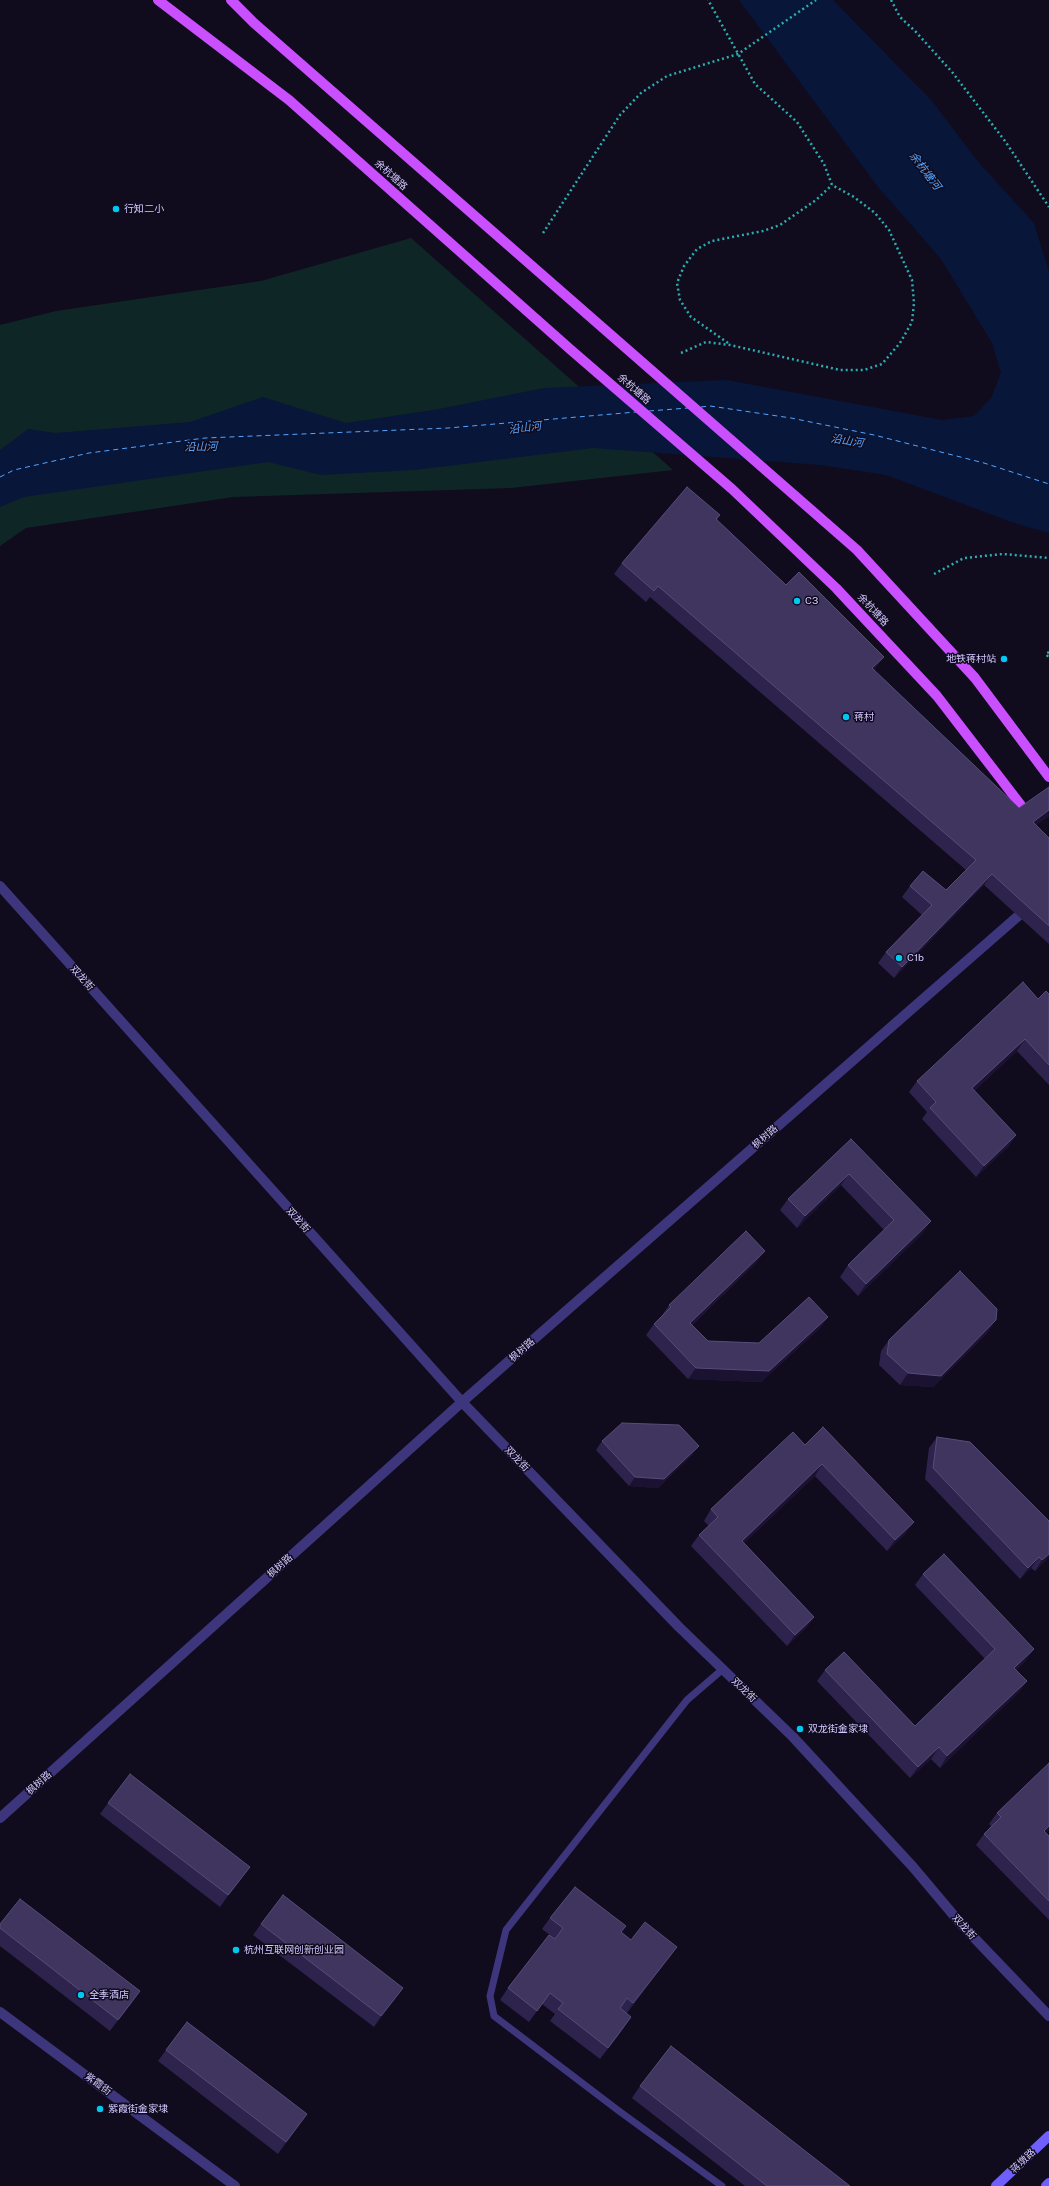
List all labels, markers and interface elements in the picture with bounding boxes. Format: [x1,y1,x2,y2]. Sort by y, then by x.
water label: 余杭塘河 [906,149,944,193]
street label: 余杭塘路 [372,157,410,193]
place label: 行知二小 [124,203,164,215]
marker: 行知二小 [111,204,121,214]
street label: 余杭塘路 [615,371,653,407]
water label: 沿山河 [508,419,542,437]
water label: 沿山河 [830,432,864,450]
water label: 沿山河 [184,440,218,454]
street label: 余杭塘路 [855,591,891,629]
place label: C3 [805,595,818,607]
marker: C3 [792,596,802,606]
place label: 地铁蒋村站 [946,653,996,665]
marker: 地铁蒋村站 [999,654,1009,664]
place label: 蒋村 [854,711,874,723]
marker: 蒋村 [841,712,851,722]
place label: C1b [907,952,924,964]
marker: C1b [894,953,904,963]
street label: 双龙街 [68,963,96,993]
street label: 枫树路 [750,1123,780,1151]
street label: 双龙街 [284,1205,312,1235]
street label: 枫树路 [507,1336,537,1364]
street label: 双龙街 [502,1444,532,1474]
street label: 枫树路 [265,1552,295,1580]
street label: 双龙街 [729,1675,759,1705]
place label: 双龙街金家埭 [808,1723,868,1735]
marker: 双龙街金家埭 [795,1724,805,1734]
street label: 枫树路 [24,1769,54,1797]
street label: 双龙街 [950,1912,978,1942]
place label: 杭州互联网创新创业园 [244,1944,344,1956]
marker: 杭州互联网创新创业园 [231,1945,241,1955]
place label: 全季酒店 [89,1989,129,2001]
marker: 全季酒店 [76,1990,86,2000]
street label: 紫霞街 [82,2070,114,2098]
place label: 紫霞街金家埭 [108,2103,168,2115]
marker: 紫霞街金家埭 [95,2104,105,2114]
street label: 蒋墩路 [1008,2146,1038,2176]

